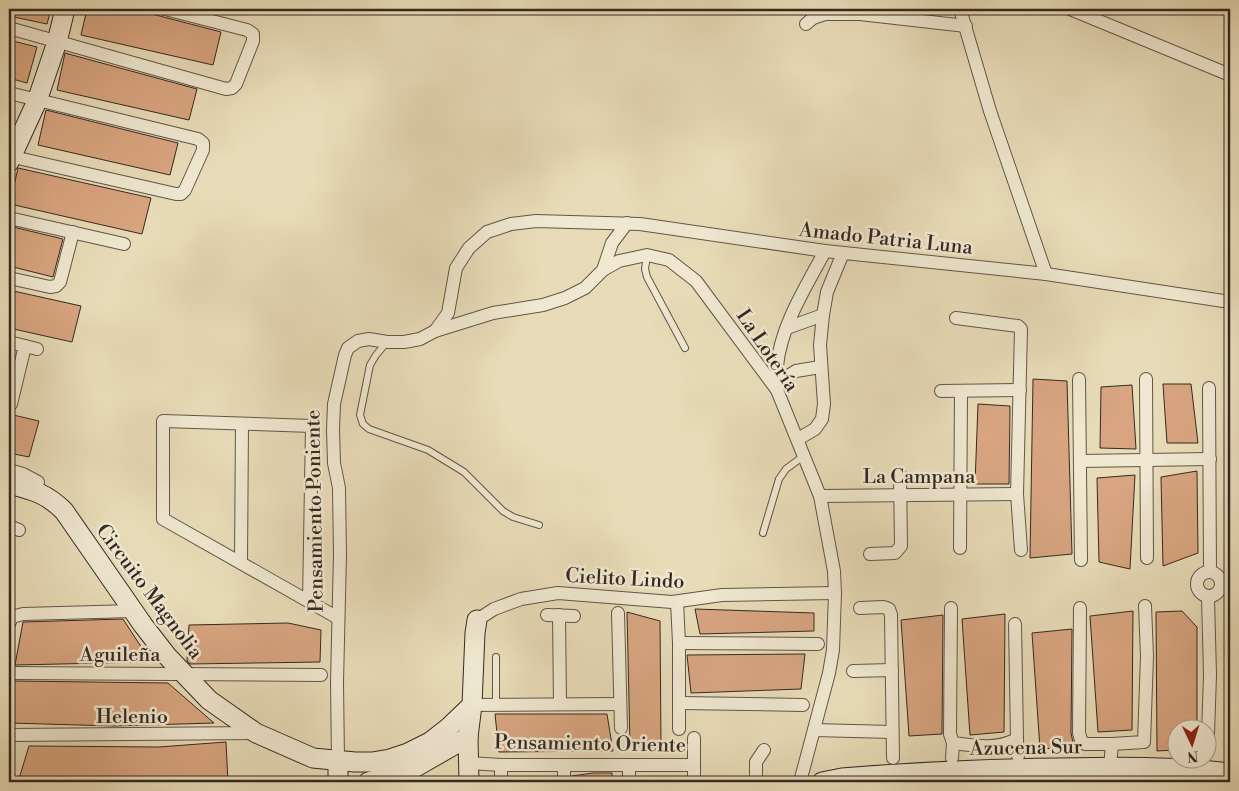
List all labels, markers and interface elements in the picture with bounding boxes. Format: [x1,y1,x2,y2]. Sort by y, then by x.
street label: Amado Patria Luna [797,218,975,261]
street label: La Lotería [730,305,804,398]
street label: Pensamiento Poniente [301,409,330,613]
street label: La Campana [863,465,976,490]
street label: Circuito Magnolia [90,519,208,665]
street label: Cielito Lindo [565,564,685,595]
street label: Aguileña [79,643,161,668]
street label: Helenio [96,705,168,730]
north arrow [1166,718,1216,768]
street label: Pensamiento Oriente [494,730,686,759]
street label: Azucena Sur [969,735,1083,762]
text: N [1187,747,1199,765]

